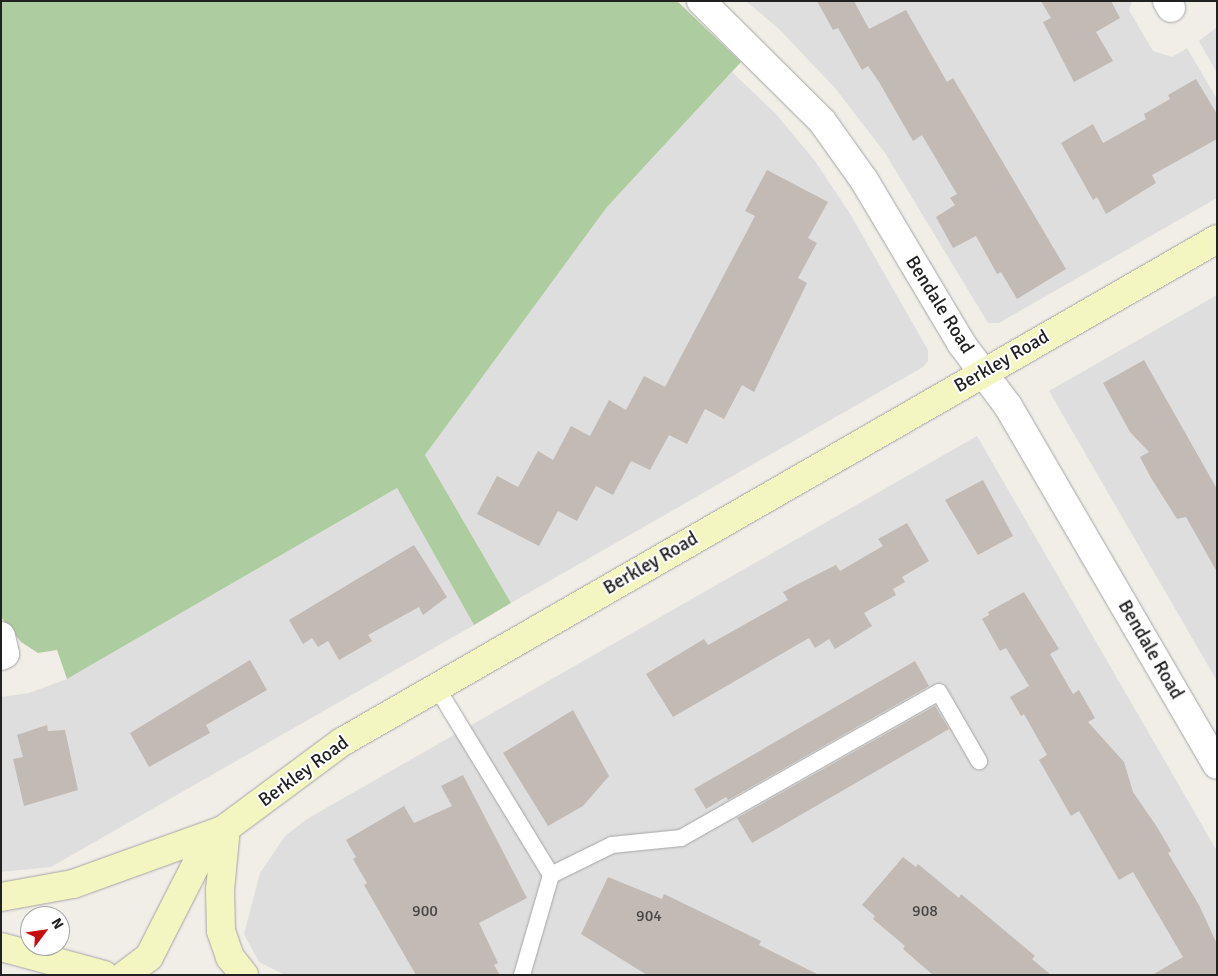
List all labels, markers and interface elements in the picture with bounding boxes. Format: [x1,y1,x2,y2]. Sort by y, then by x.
street label: Bendale Road [900,252,978,358]
street label: Berkley Road [951,326,1053,398]
street label: Berkley Road [600,528,702,600]
street label: Bendale Road [1112,596,1188,704]
street label: Berkley Road [255,732,353,812]
house number: 900 [412,901,438,921]
house number: 908 [912,901,938,921]
north arrow [20,906,70,956]
house number: 904 [636,906,662,926]
text: N [48,915,67,932]

